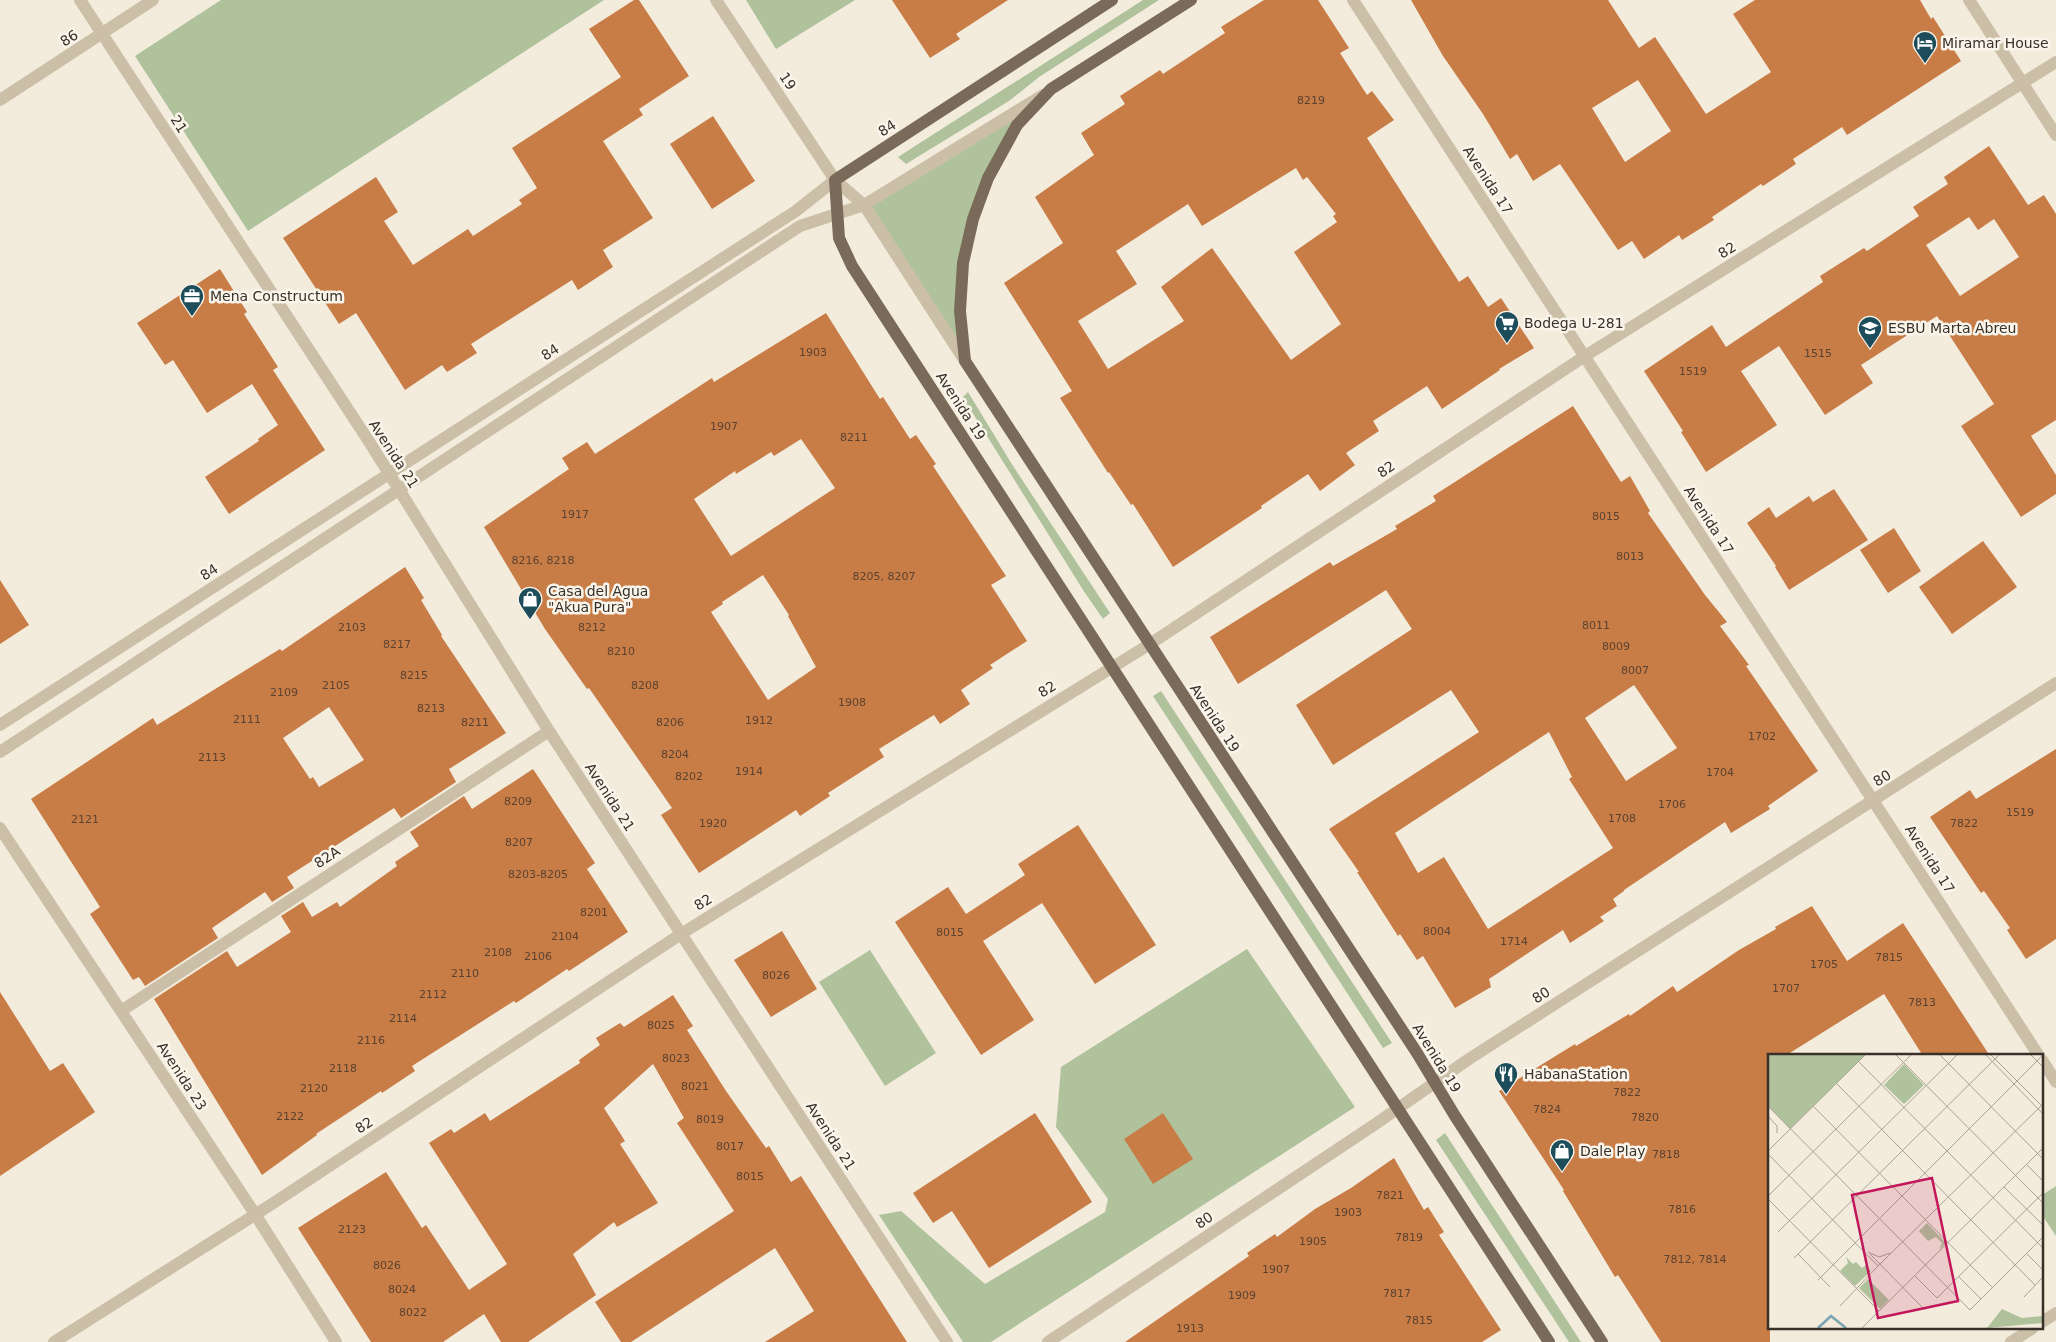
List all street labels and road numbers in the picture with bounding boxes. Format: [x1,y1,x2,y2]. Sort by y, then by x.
street label: 86 [57,26,81,50]
street label: 19 [776,69,800,93]
street label: 21 [167,112,191,136]
street label: 84 [875,116,899,140]
street label: Avenida 17 [1460,143,1516,217]
street label: 82 [1715,238,1739,262]
street label: 84 [538,340,562,364]
street label: Avenida 19 [933,369,989,443]
street label: Avenida 21 [366,417,422,491]
street label: 82 [1374,457,1398,481]
street label: Avenida 17 [1681,483,1737,557]
street label: 84 [197,560,221,584]
street label: 82 [1035,677,1059,701]
street label: Avenida 19 [1187,681,1243,755]
street label: Avenida 21 [582,760,638,834]
street label: 80 [1870,766,1894,790]
street label: Avenida 17 [1902,822,1958,896]
street label: 82A [311,843,343,871]
street label: 82 [691,890,715,914]
street label: 80 [1529,983,1553,1007]
street label: Avenida 19 [1410,1021,1464,1095]
street label: Avenida 23 [154,1039,210,1113]
street label: Avenida 21 [803,1099,859,1173]
street label: 82 [352,1113,376,1137]
street label: 80 [1192,1208,1216,1232]

